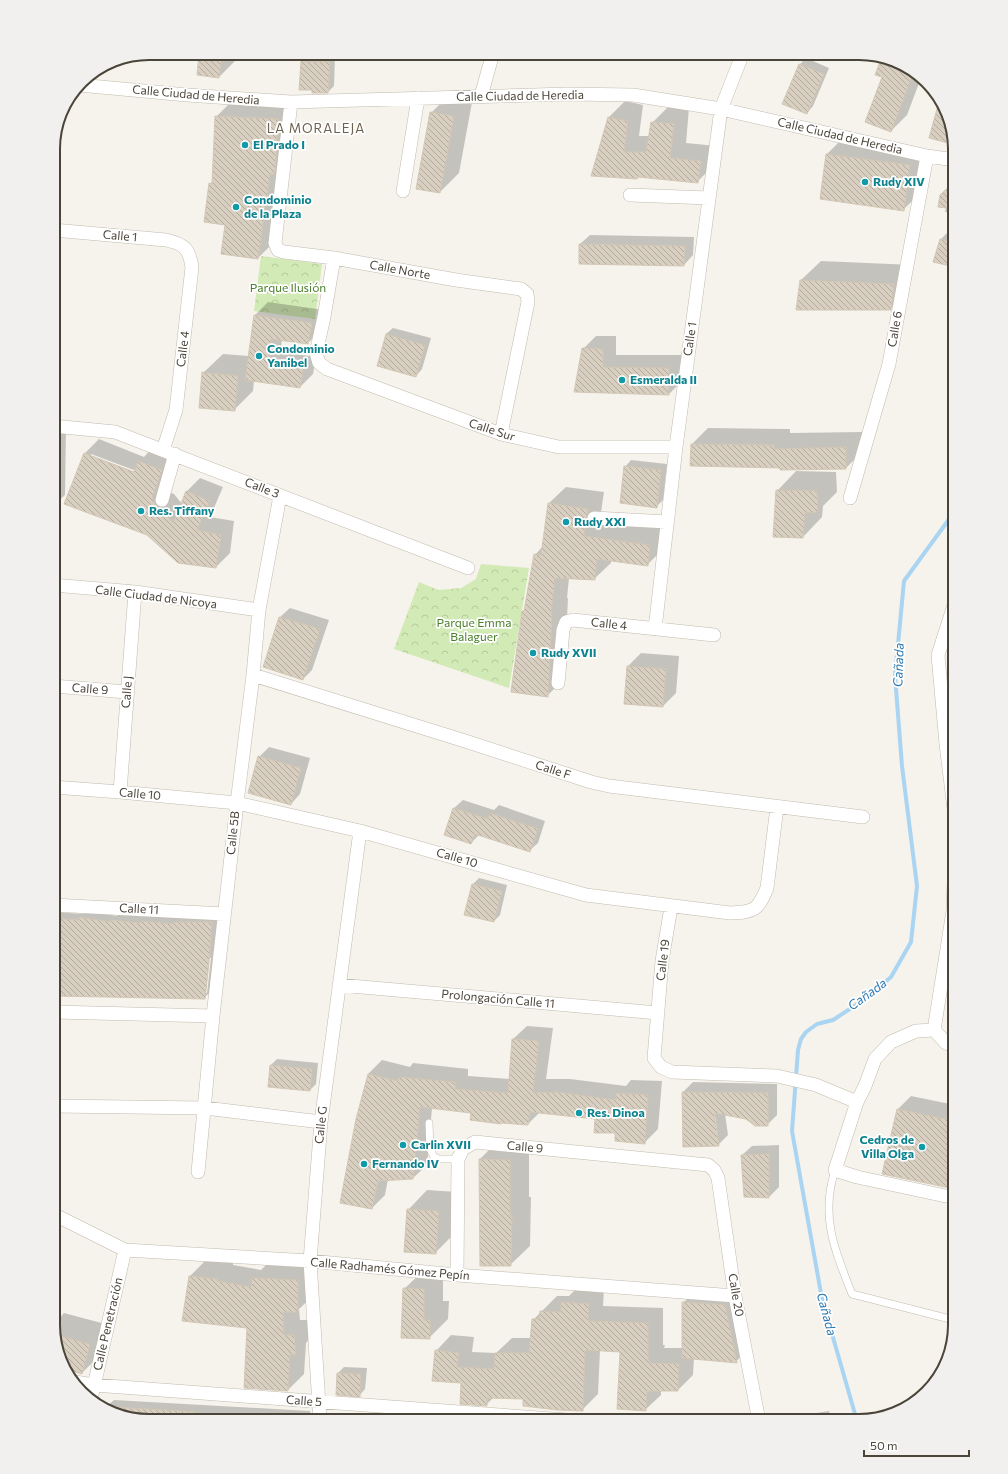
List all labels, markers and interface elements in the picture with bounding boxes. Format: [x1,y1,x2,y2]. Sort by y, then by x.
street label: Calle Ciudad de Heredia [132,81,260,107]
street label: Calle Ciudad de Heredia [456,87,584,103]
street label: Calle Ciudad de Heredia [776,114,904,156]
district label: LA MORALEJA [267,120,365,136]
place label: El Prado I [253,137,305,151]
marker: El Prado I [240,140,250,150]
place label: Rudy XIV [873,174,925,188]
marker: Rudy XIV [860,177,870,187]
place label: Condominio de la Plaza [244,192,312,220]
marker: Condominio de la Plaza [231,202,241,212]
street label: Calle 1 [102,227,138,243]
street label: Calle Norte [369,257,432,281]
park label: Parque Ilusión [250,280,326,294]
street label: Calle 6 [884,310,904,348]
street label: Calle 1 [680,321,698,357]
street label: Calle 4 [173,330,191,368]
place label: Condominio Yanibel [267,341,335,369]
marker: Condominio Yanibel [254,351,264,361]
place label: Esmeralda II [630,372,697,386]
marker: Esmeralda II [617,375,627,385]
street label: Calle Sur [467,415,517,443]
street label: Calle 3 [243,474,282,500]
place label: Res. Tiffany [149,503,215,517]
marker: Res. Tiffany [136,506,146,516]
place label: Rudy XXI [574,514,626,528]
marker: Rudy XXI [561,517,571,527]
street label: Calle Ciudad de Nicoya [94,582,218,610]
street label: Calle 4 [590,614,628,632]
park label: Parque Emma Balaguer [436,615,512,643]
water label: Cañada [889,642,907,687]
place label: Rudy XVII [541,645,596,659]
marker: Rudy XVII [528,648,538,658]
street label: Calle J [118,675,135,709]
street label: Calle 9 [71,680,109,696]
street label: Calle F [534,757,573,781]
street label: Calle 10 [118,784,162,802]
street label: Calle 5B [223,810,241,855]
street label: Calle 10 [435,844,480,870]
street label: Calle 11 [119,900,159,916]
street label: Calle 19 [653,938,671,981]
water label: Cañada [844,974,890,1013]
street label: Prolongación Calle 11 [441,986,555,1010]
street label: Calle G [311,1105,329,1145]
place label: Res. Dinoa [587,1105,645,1119]
marker: Res. Dinoa [574,1108,584,1118]
place label: Cedros de Villa Olga [859,1132,914,1160]
place label: Carlin XVII [411,1137,471,1151]
street label: Calle 9 [506,1137,544,1155]
marker: Carlin XVII [398,1140,408,1150]
marker: Cedros de Villa Olga [917,1142,927,1152]
place label: Fernando IV [372,1156,440,1170]
marker: Fernando IV [359,1159,369,1169]
street label: Calle Radhamés Gómez Pepín [310,1254,470,1282]
street label: Calle 20 [726,1272,748,1318]
street label: Calle Penetración [90,1276,125,1372]
water label: Cañada [814,1291,841,1338]
street label: Calle 5 [286,1392,323,1408]
scale bar [864,1432,969,1458]
text: 50 m [870,1438,898,1452]

